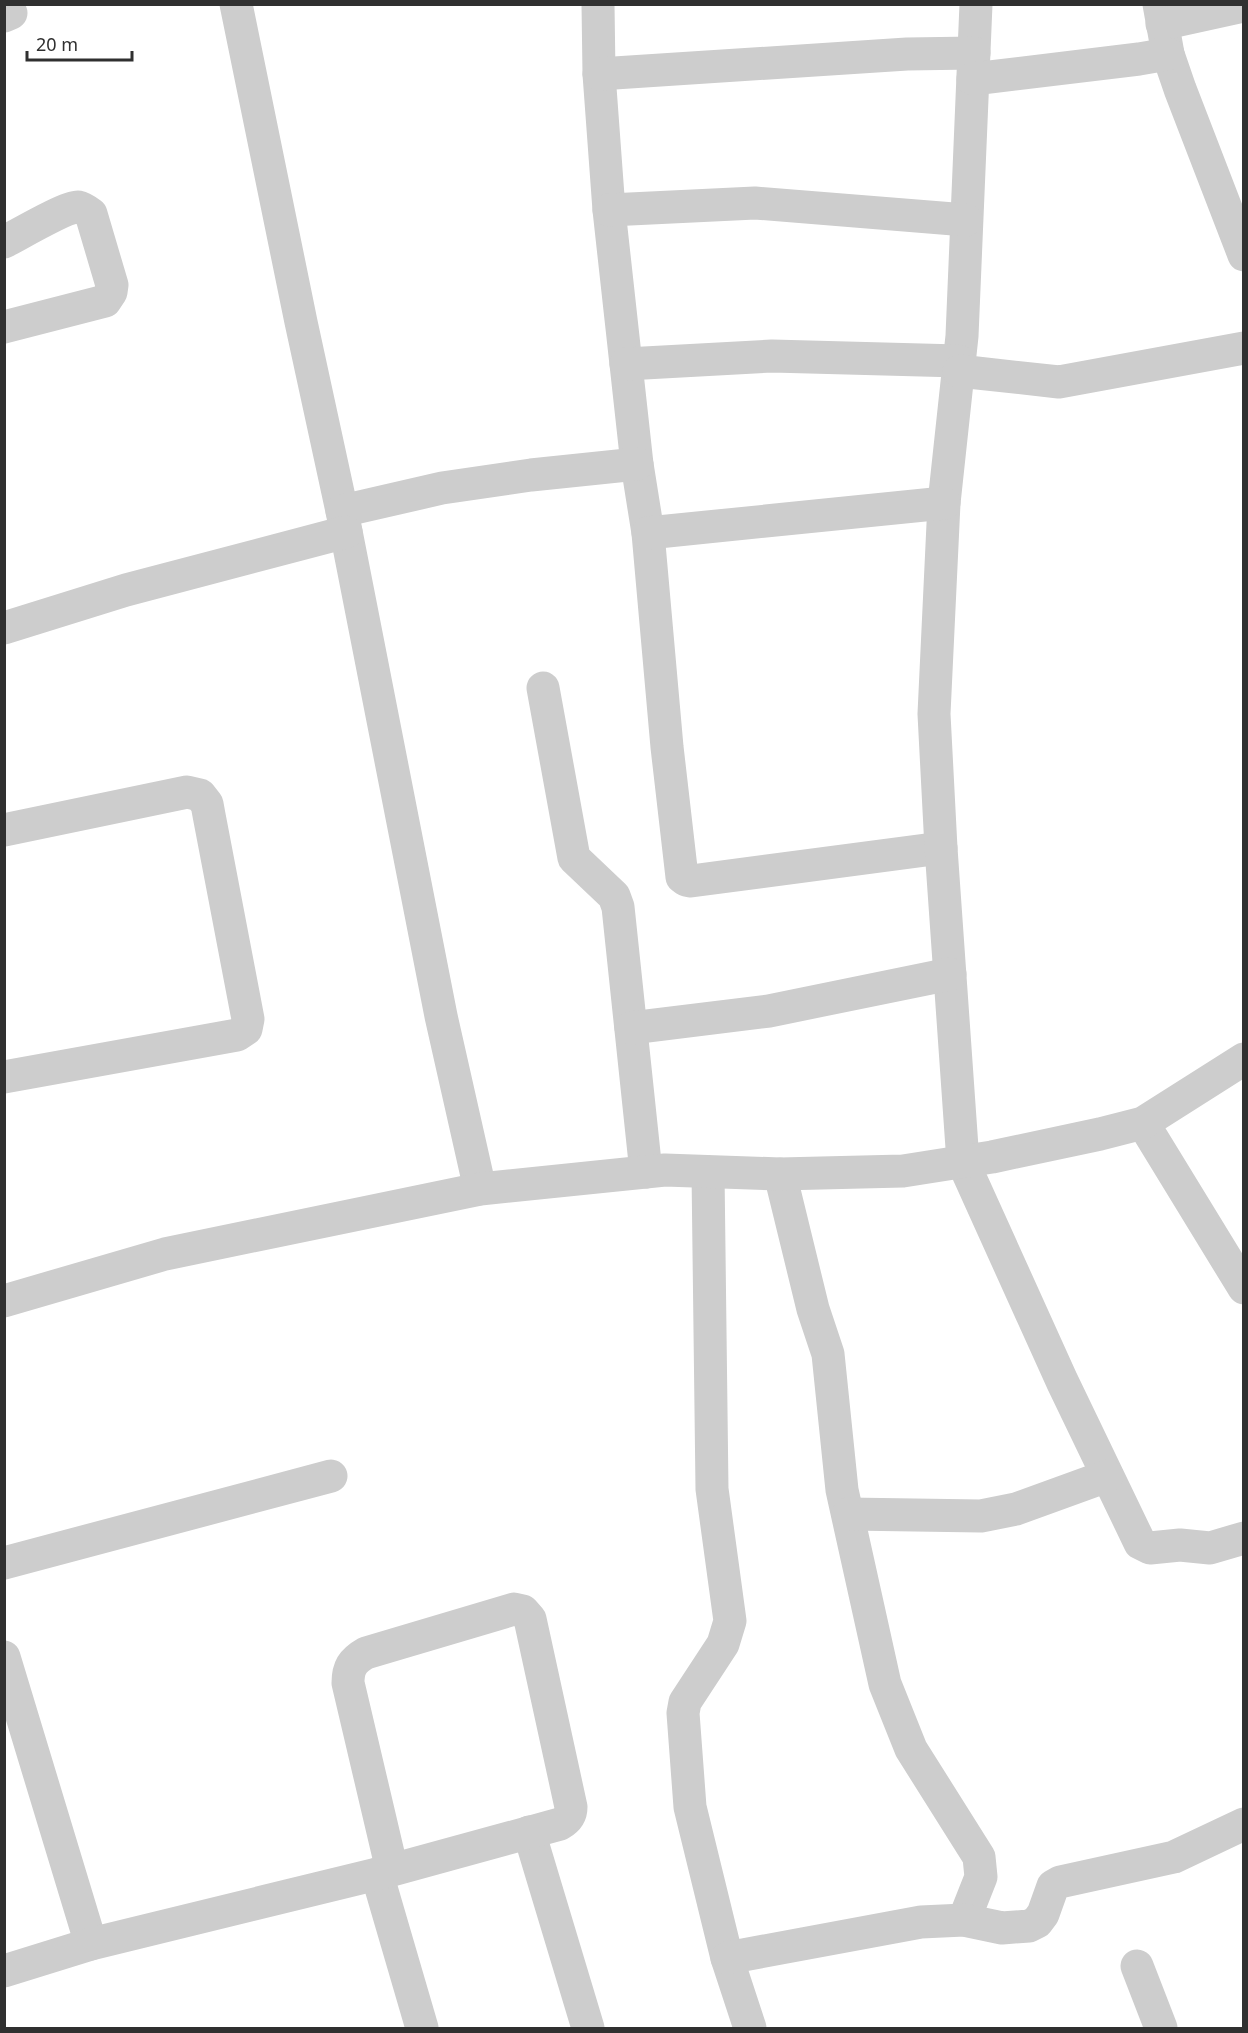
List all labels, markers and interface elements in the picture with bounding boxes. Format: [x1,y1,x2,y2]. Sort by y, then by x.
scale bar [27,24,132,62]
text: 20 m [36,32,78,56]

